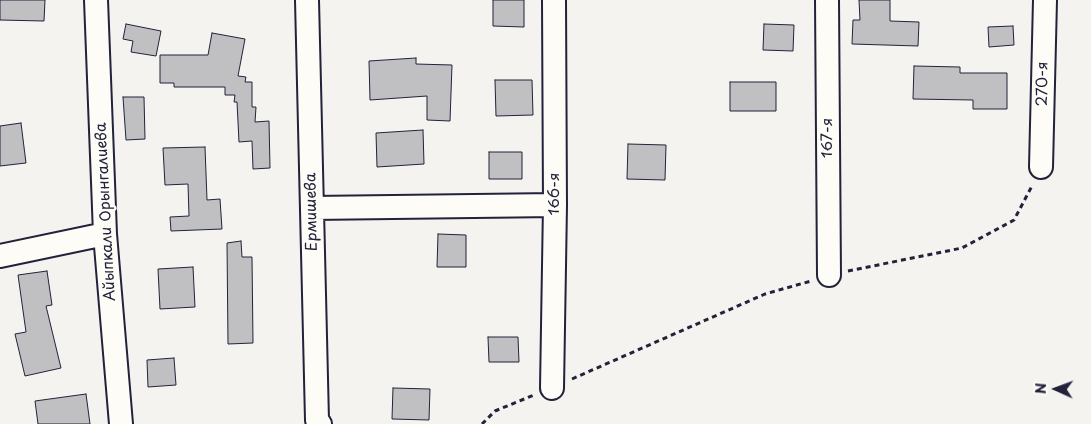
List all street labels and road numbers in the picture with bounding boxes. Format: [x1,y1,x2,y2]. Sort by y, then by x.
street label: 270-я [1034,62,1052,106]
street label: 167-я [819,118,837,158]
street label: Айыпкали Орынгалиева [92,122,120,302]
street label: Ермишева [302,173,322,251]
street label: 166-я [546,173,564,215]

